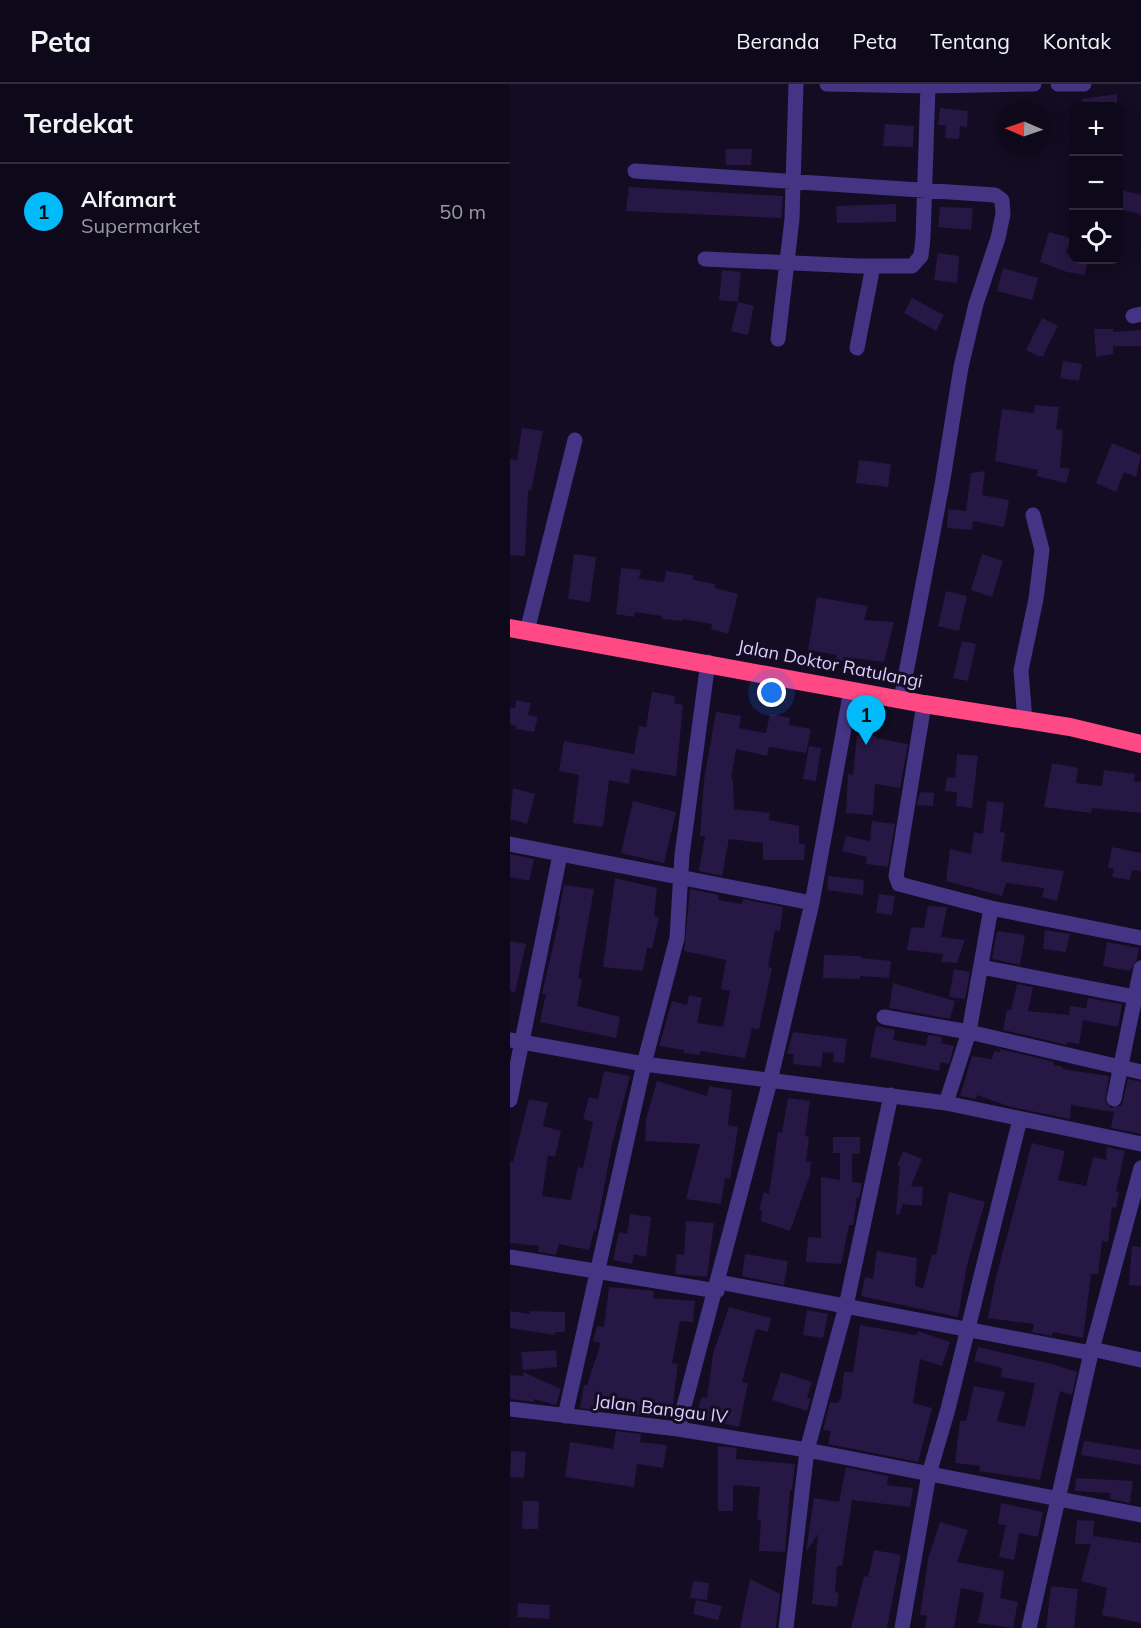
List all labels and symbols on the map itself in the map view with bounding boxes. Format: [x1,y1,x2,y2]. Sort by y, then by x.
north arrow [997,102,1051,156]
street label: Jalan Doktor Ratulangi [736,634,925,693]
your location [757,678,786,707]
pin: 1 [846,696,886,745]
street label: Jalan Bangau IV [593,1389,730,1428]

